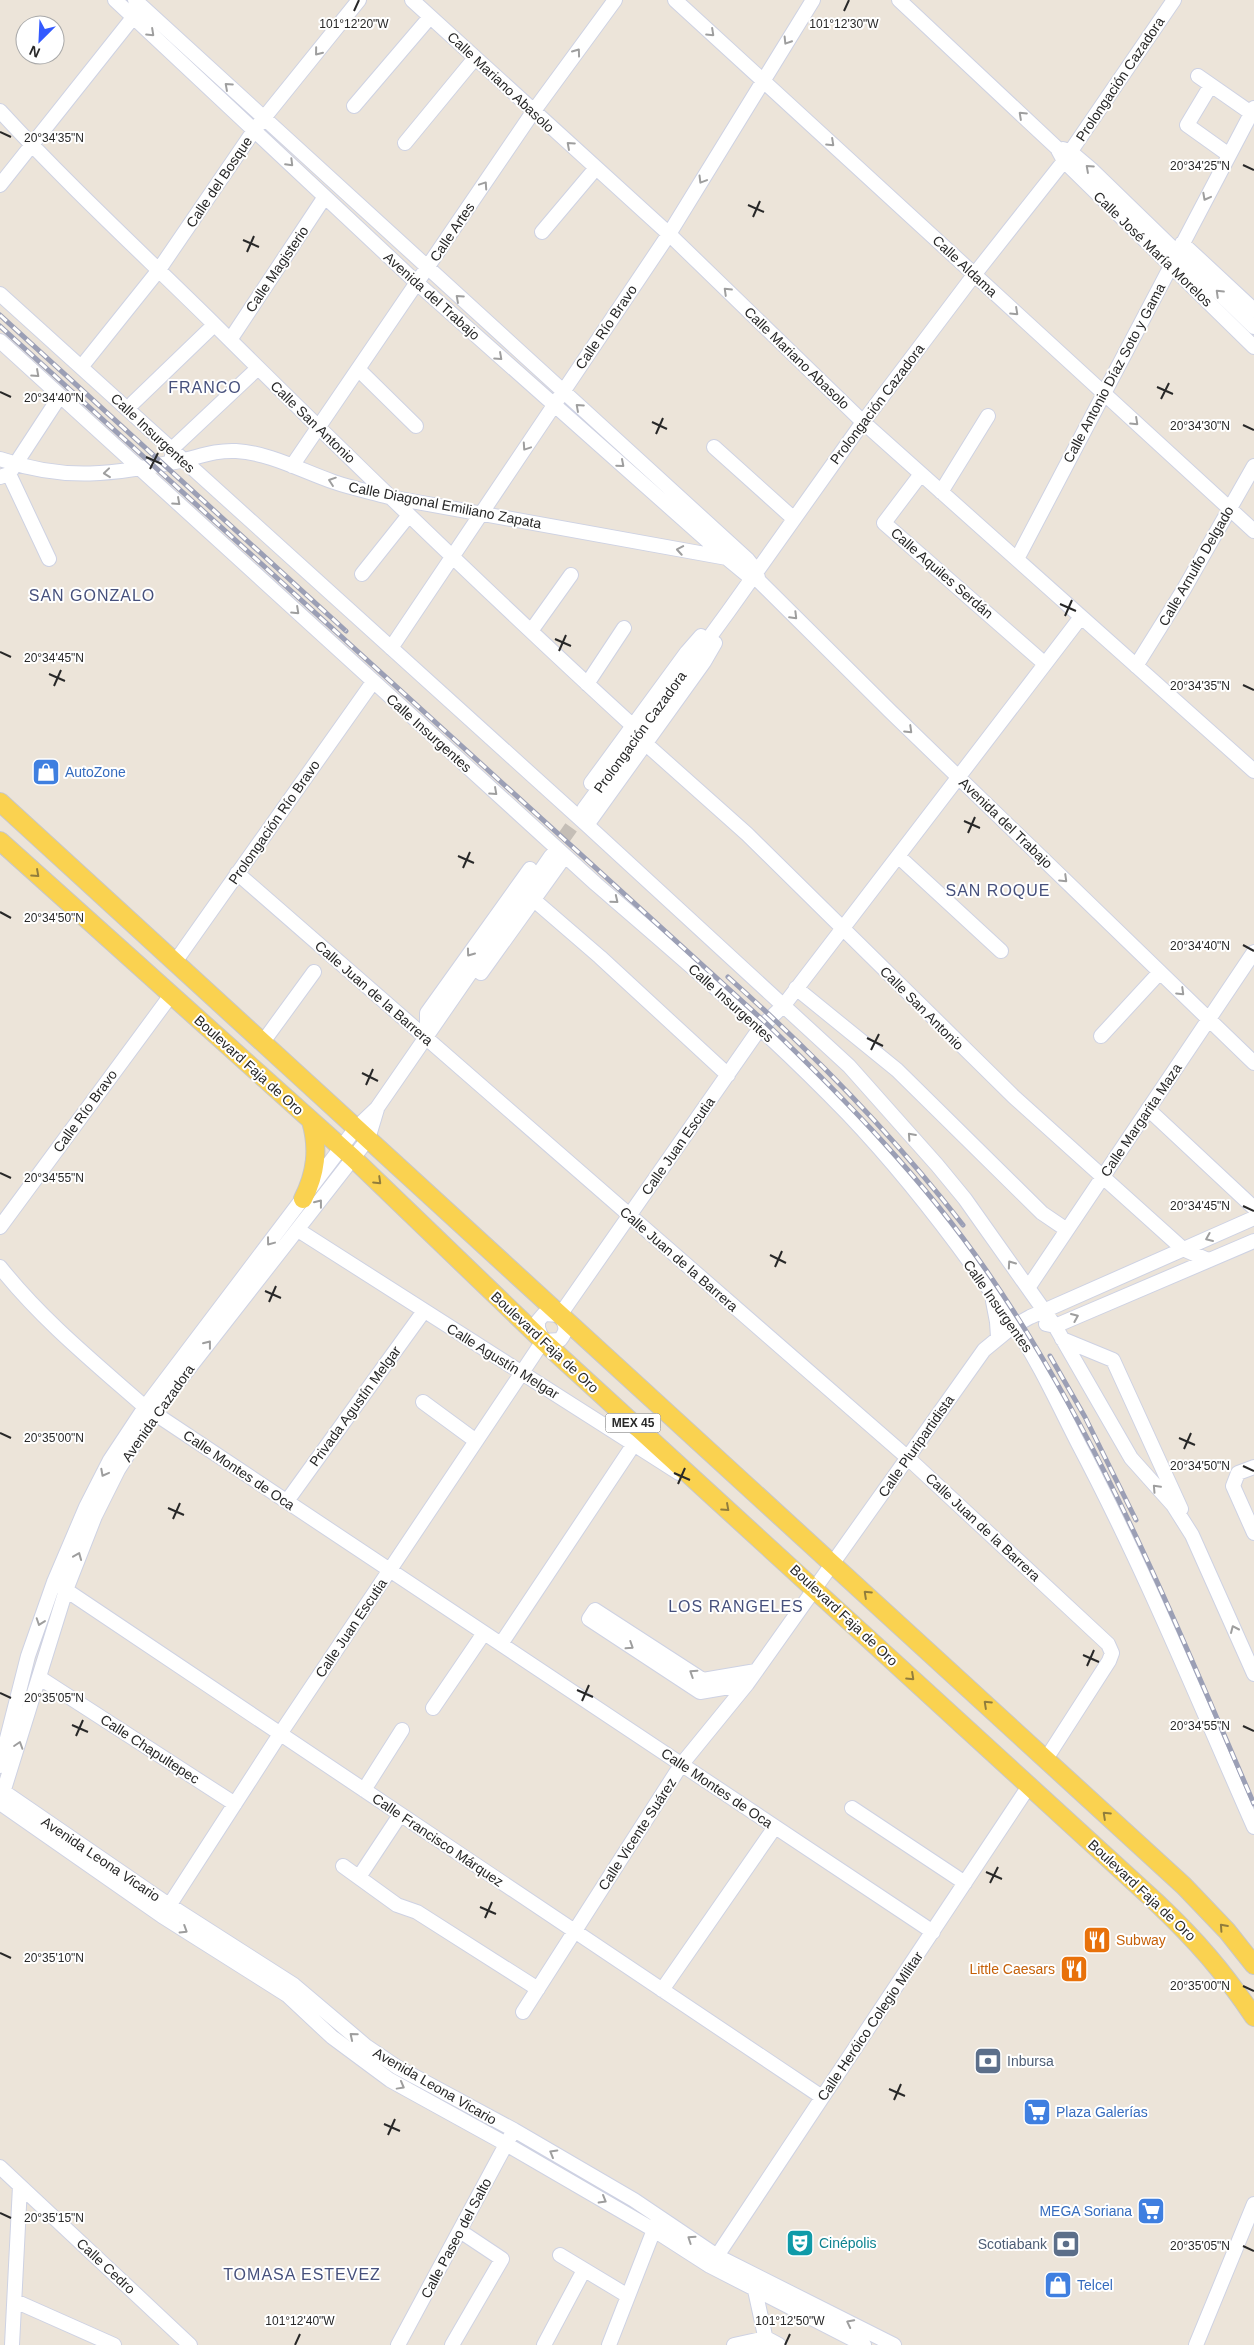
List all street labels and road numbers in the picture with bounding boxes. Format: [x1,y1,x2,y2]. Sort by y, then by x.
street label: Prolongación Cazadora [1072,14,1168,144]
street label: Calle Mariano Abasolo [444,28,558,136]
street label: Calle del Bosque [183,133,255,230]
street label: Calle José María Morelos [1090,188,1216,310]
street label: Calle Artes [426,199,478,265]
street label: Calle Magisterio [242,223,312,315]
street label: Calle Aldama [929,232,1001,300]
street label: Avenida del Trabajo [381,249,483,343]
street label: Calle Antonio Díaz Soto y Gama [1060,280,1168,465]
street label: Calle Río Bravo [572,282,640,372]
street label: Calle Mariano Abasolo [741,304,853,413]
street label: Prolongación Cazadora [827,341,928,467]
street label: Calle San Antonio [267,378,359,467]
street label: Calle Insurgentes [108,390,198,476]
street label: Calle Diagonal Emiliano Zapata [347,478,543,532]
street label: Calle Arnulfo Delgado [1155,503,1237,629]
street label: Calle Aquiles Serdán [888,524,996,622]
street label: Prolongación Cazadora [591,668,690,796]
street label: Calle Insurgentes [383,691,475,775]
street label: Prolongación Río Bravo [225,757,323,887]
street label: Avenida del Trabajo [956,774,1056,872]
street label: Calle Juan de la Barrera [312,937,436,1049]
street label: Calle Insurgentes [685,961,777,1045]
street label: Calle San Antonio [877,963,967,1053]
street label: Boulevard Faja de Oro [191,1012,307,1118]
street label: Calle Margarita Maza [1097,1060,1185,1180]
street label: Calle Río Bravo [50,1066,120,1155]
street label: Calle Juan Escutia [638,1094,718,1198]
street label: Calle Juan de la Barrera [617,1203,741,1315]
street label: Calle Insurgentes [960,1257,1036,1355]
street label: Boulevard Faja de Oro [488,1288,602,1396]
street label: Calle Agustín Melgar [444,1320,562,1402]
street label: Privada Agustín Melgar [306,1342,404,1469]
street label: Avenida Cazadora [118,1361,198,1465]
street label: Calle Pluripartidista [875,1392,957,1500]
road number: MEX 45 [606,1414,660,1432]
street label: Calle Montes de Oca [180,1427,298,1513]
street label: Calle Juan de la Barrera [922,1470,1044,1584]
street label: Boulevard Faja de Oro [787,1561,901,1669]
street label: Calle Juan Escutia [312,1575,390,1681]
street label: Calle Chapultepec [98,1711,202,1787]
street label: Calle Montes de Oca [658,1745,776,1831]
street label: Calle Vicente Suárez [595,1775,679,1893]
street label: Calle Francisco Márquez [369,1790,507,1890]
street label: Avenida Leona Vicario [39,1813,164,1905]
street label: Boulevard Faja de Oro [1085,1836,1199,1944]
street label: Calle Heróico Colegio Militar [814,1948,926,2104]
street label: Avenida Leona Vicario [371,2044,500,2128]
street label: Calle Paseo del Salto [418,2175,495,2301]
street label: Calle Cedro [74,2235,139,2297]

